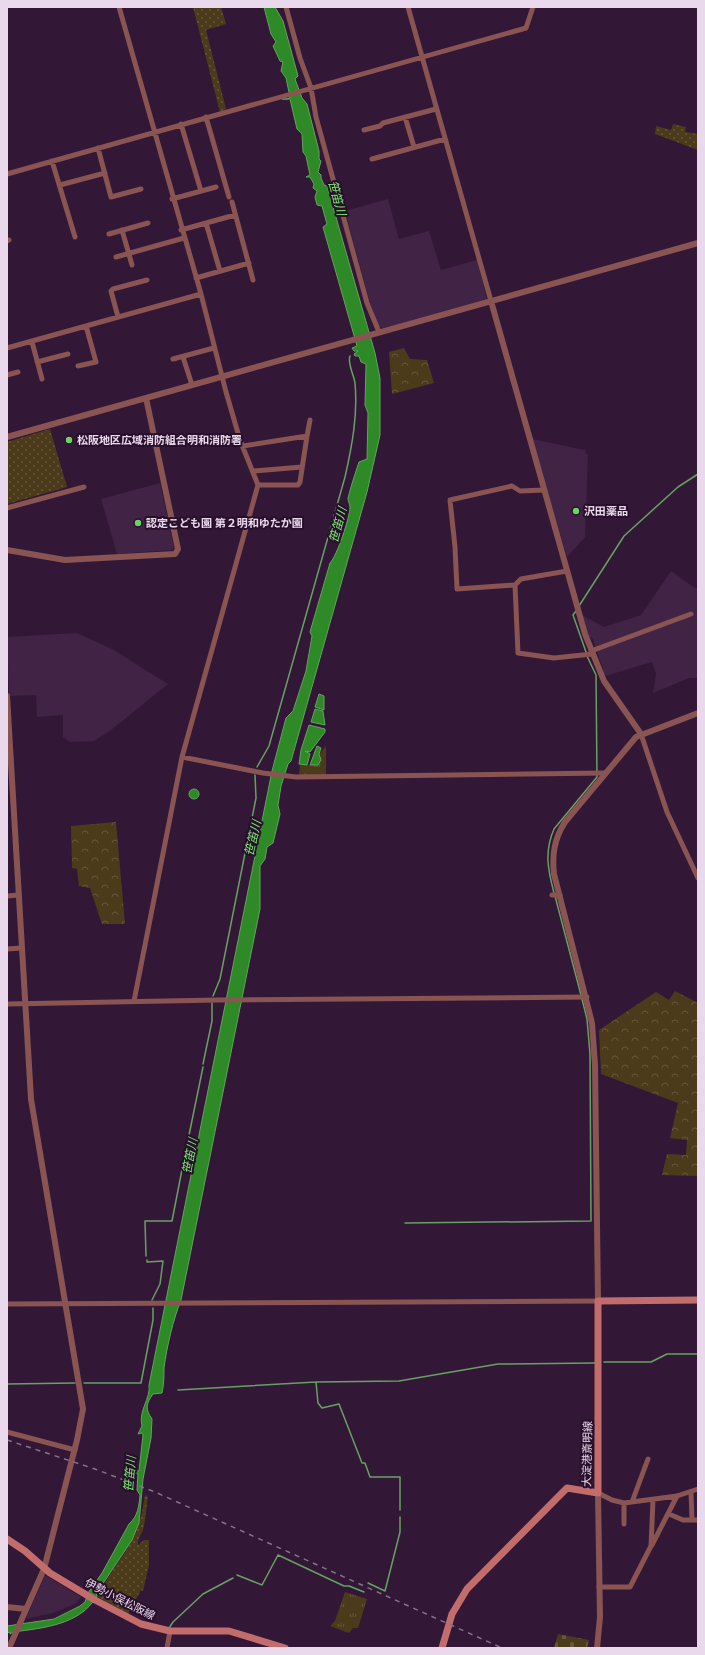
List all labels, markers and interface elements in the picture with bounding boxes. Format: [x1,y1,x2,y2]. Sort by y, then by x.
water label: 笹笛川 [326,179,350,219]
place label: 松阪地区広域消防組合明和消防署 [77,433,242,446]
marker: 松阪地区広域消防組合明和消防署 [64,435,74,445]
water label: 笹笛川 [325,504,350,544]
place label: 沢田薬品 [584,504,628,517]
marker: 沢田薬品 [571,506,581,516]
place label: 認定こども園 第２明和ゆたか園 [146,516,303,529]
marker: 認定こども園 第２明和ゆたか園 [133,518,143,528]
water label: 笹笛川 [241,817,264,857]
water label: 笹笛川 [179,1135,201,1175]
street label: 大淀港斎明線 [579,1421,594,1487]
water label: 笹笛川 [120,1453,139,1493]
street label: 伊勢小俣松阪線 [83,1575,157,1622]

